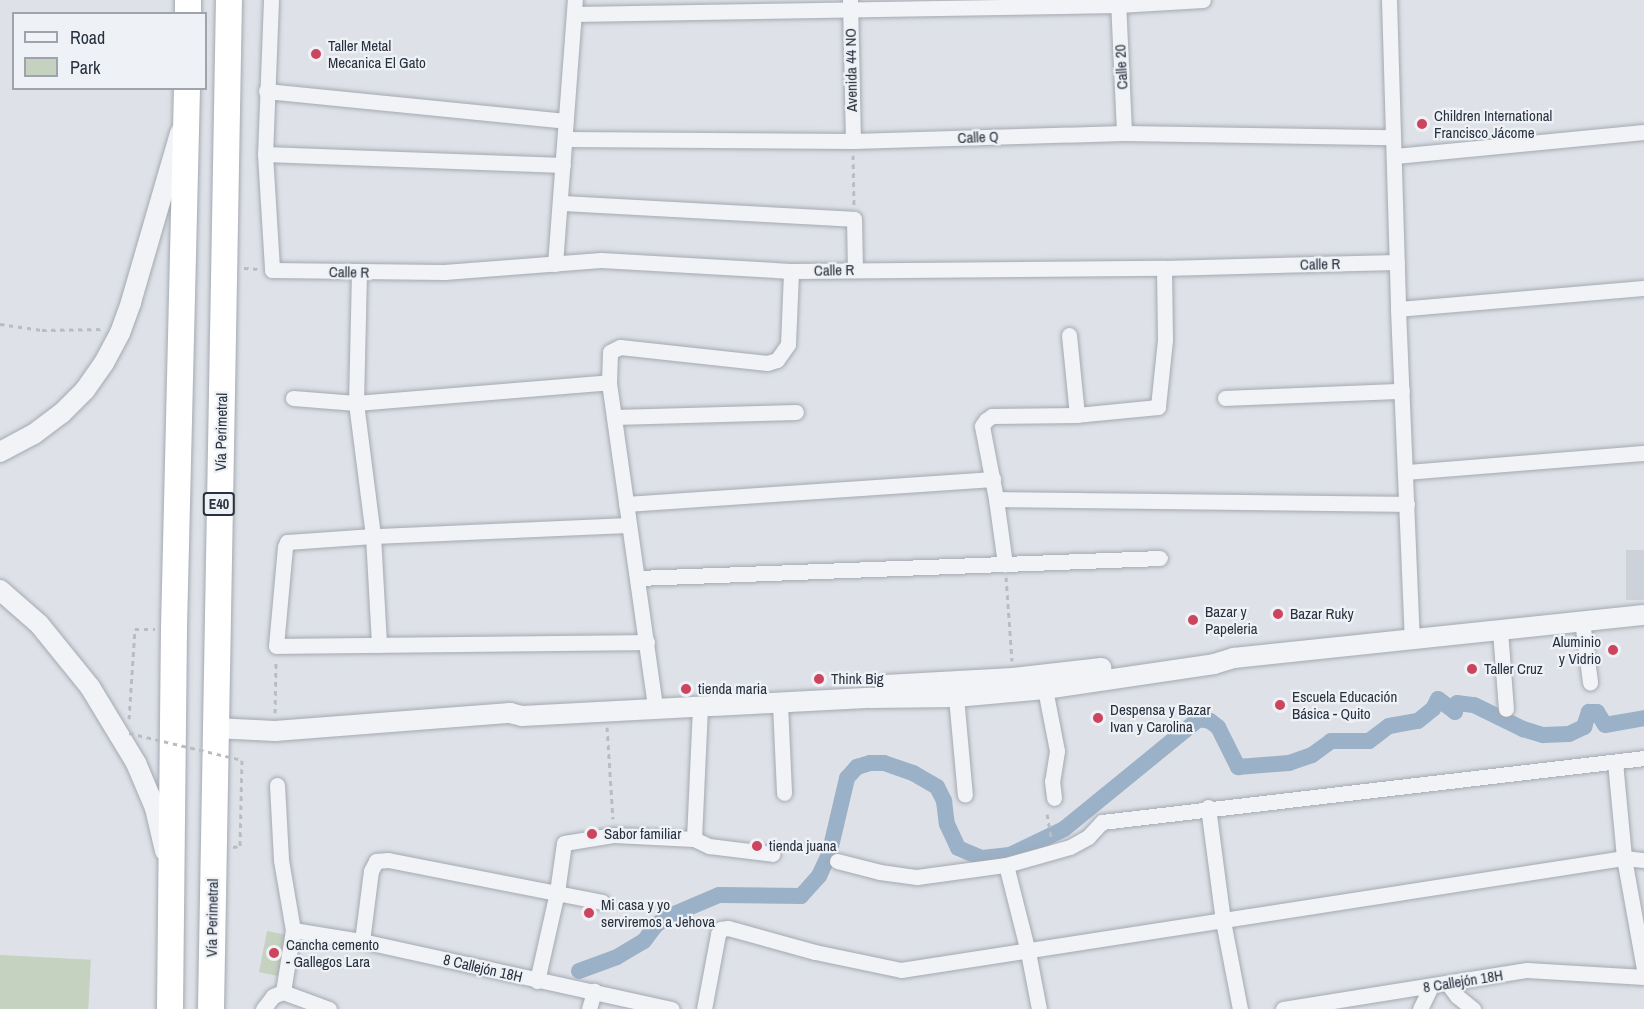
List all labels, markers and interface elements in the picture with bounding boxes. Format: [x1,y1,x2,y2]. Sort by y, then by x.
legend [12,12,207,90]
text: Road [70,25,105,50]
street label: Avenida 44 NO [841,28,861,112]
place label: Taller Metal Mecanica El Gato [328,36,426,71]
street label: Calle 20 [1111,44,1131,90]
marker: Taller Metal Mecanica El Gato [309,47,323,61]
text: Park [70,55,100,80]
place label: Children International Francisco Jácome [1434,106,1552,141]
marker: Children International Francisco Jácome [1415,117,1429,131]
street label: Calle Q [957,127,999,147]
street label: Calle R [1300,255,1340,273]
street label: Calle R [814,261,854,279]
street label: Calle R [329,263,369,281]
street label: Vía Perimetral [211,393,231,471]
road number: E40 [202,493,236,515]
place label: Bazar y Papeleria [1205,602,1258,637]
place label: Bazar Ruky [1290,605,1354,623]
marker: Bazar Ruky [1271,607,1285,621]
marker: Bazar y Papeleria [1186,613,1200,627]
place label: Aluminio y Vidrio [1552,632,1601,667]
marker: Aluminio y Vidrio [1606,643,1620,657]
place label: Taller Cruz [1484,660,1543,678]
marker: Taller Cruz [1465,662,1479,676]
place label: Think Big [831,670,884,688]
marker: Think Big [812,672,826,686]
place label: tienda maria [698,680,767,698]
marker: tienda maria [679,682,693,696]
place label: Escuela Educación Básica - Quito [1292,687,1397,722]
marker: Escuela Educación Básica - Quito [1273,698,1287,712]
place label: Despensa y Bazar Ivan y Carolina [1110,700,1210,735]
marker: Despensa y Bazar Ivan y Carolina [1091,711,1105,725]
place label: Sabor familiar [604,825,681,843]
marker: Sabor familiar [585,827,599,841]
place label: tienda juana [769,837,837,855]
marker: tienda juana [750,839,764,853]
street label: Vía Perimetral [202,879,222,957]
place label: Mi casa y yo serviremos a Jehova [601,895,715,930]
marker: Mi casa y yo serviremos a Jehova [582,906,596,920]
place label: Cancha cemento - Gallegos Lara [286,935,379,970]
marker: Cancha cemento - Gallegos Lara [267,946,281,960]
street label: 8 Callejón 18H [442,950,524,986]
street label: 8 Callejón 18H [1422,966,1504,996]

